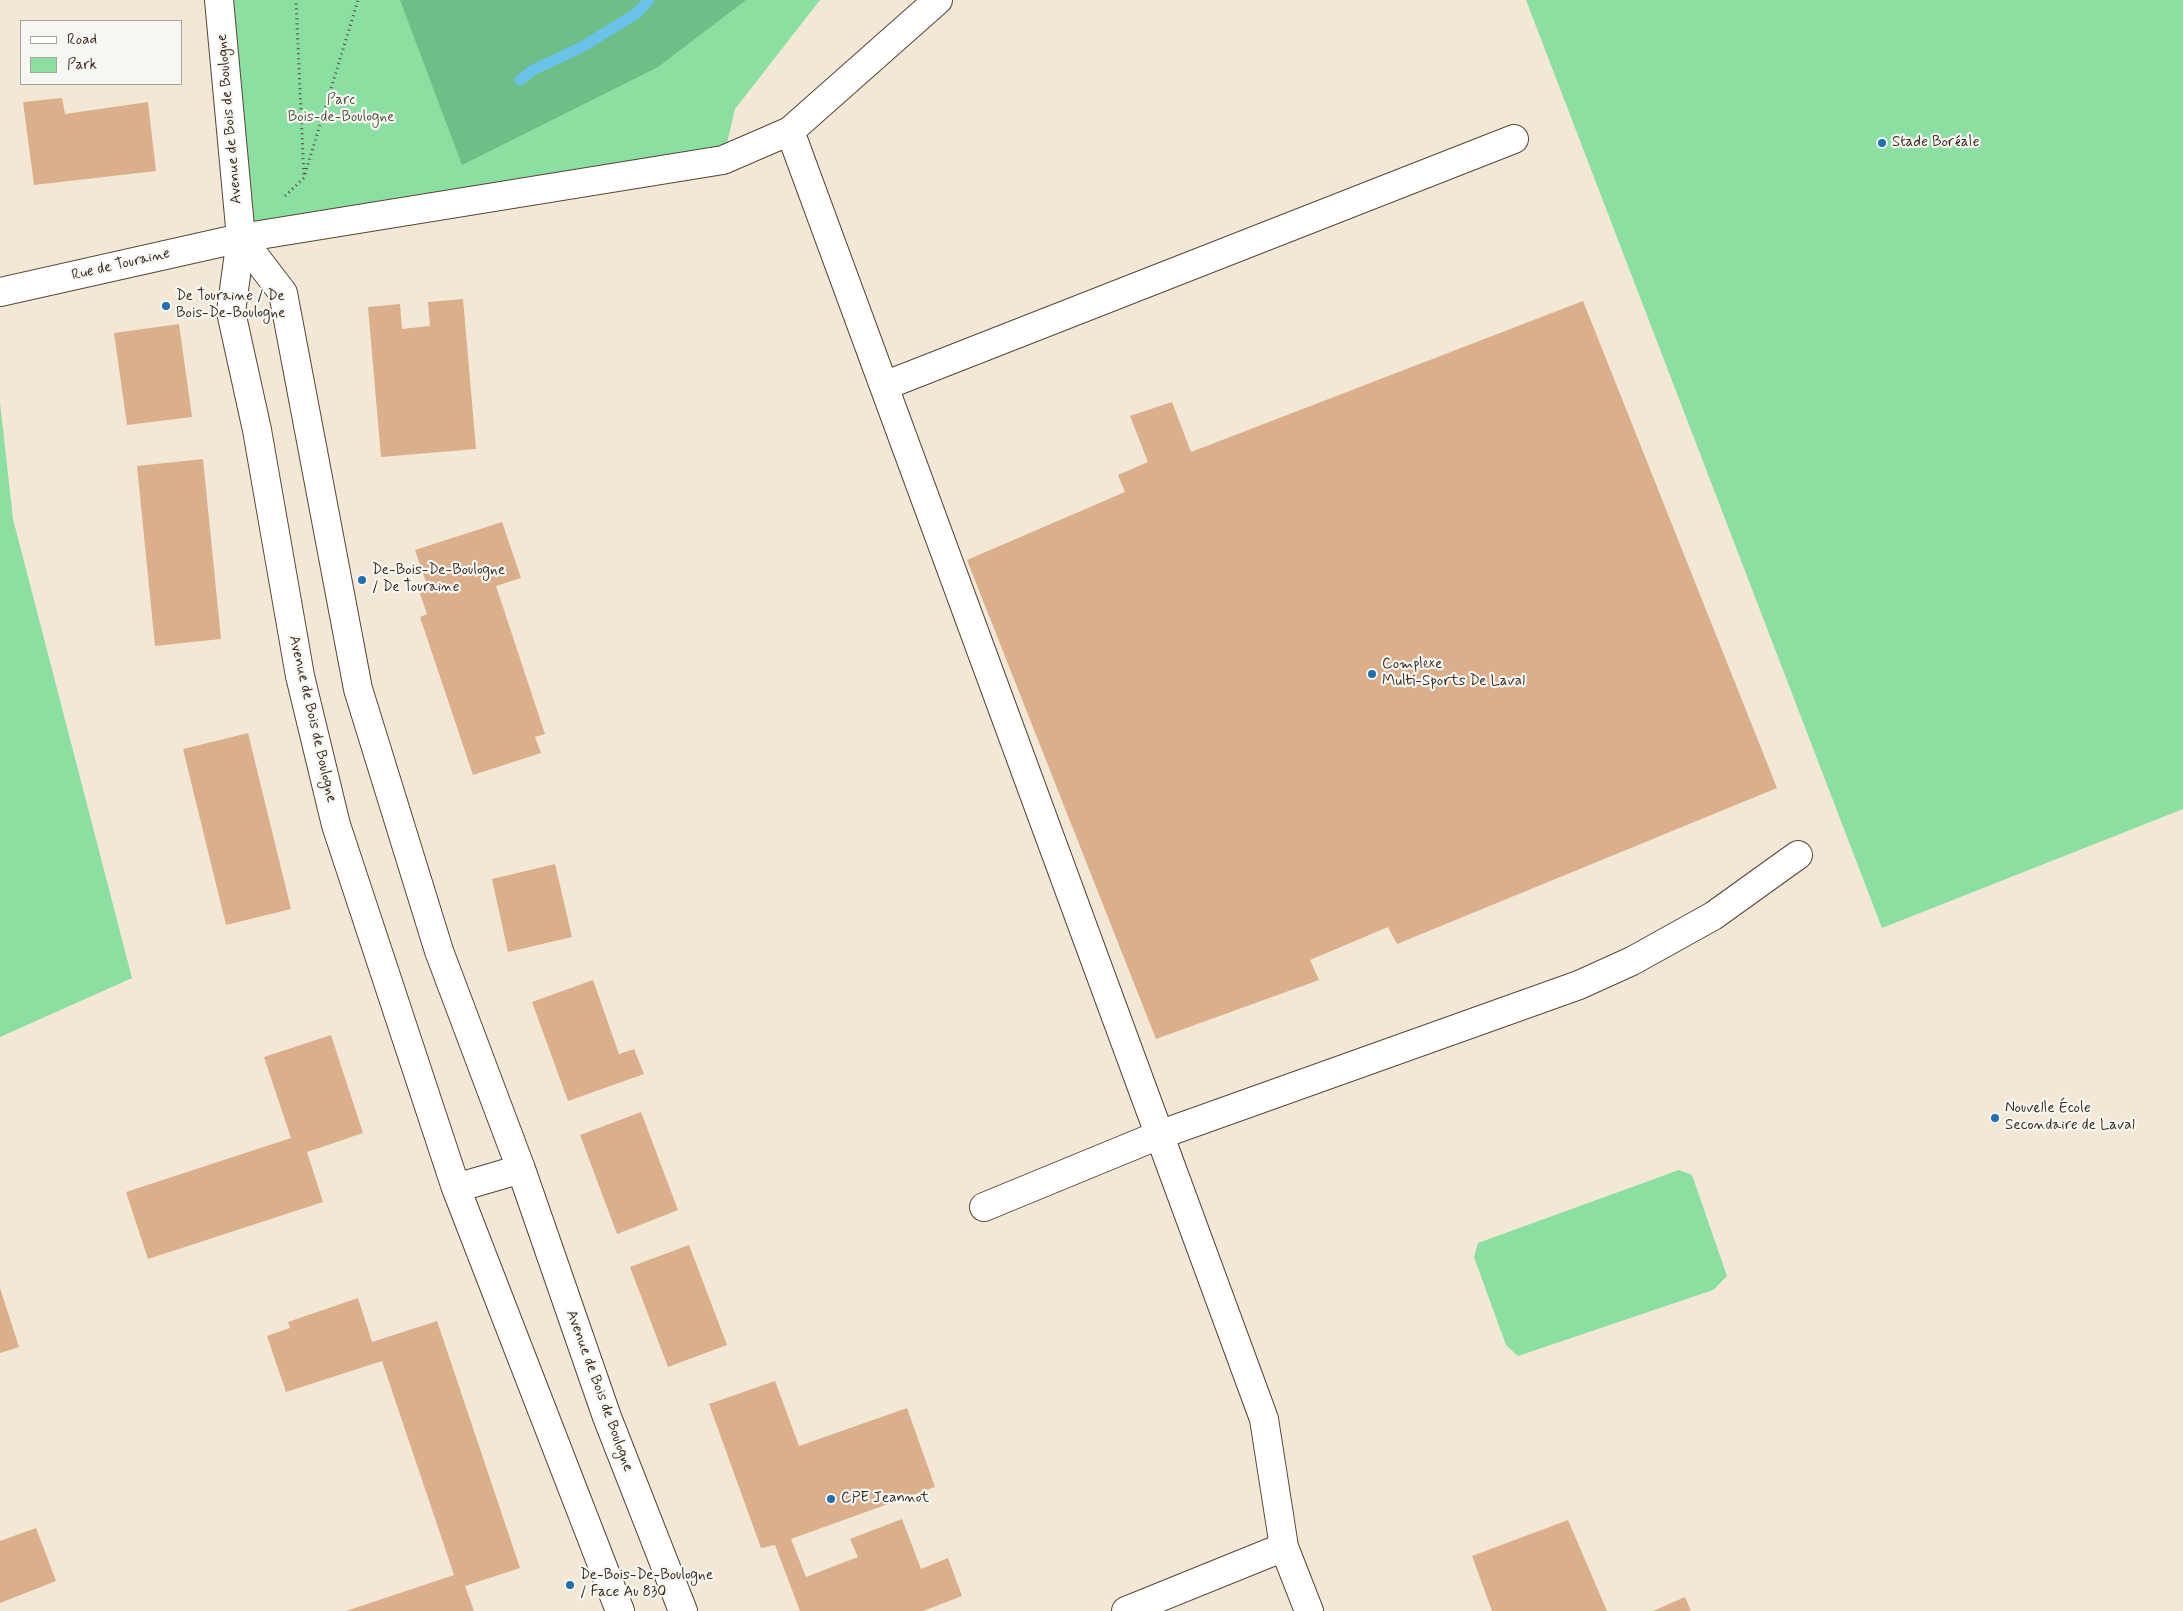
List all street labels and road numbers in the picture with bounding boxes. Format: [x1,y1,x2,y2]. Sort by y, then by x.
street label: Avenue de Bois de Boulogne [214,33,246,205]
street label: Rue de Touraine [70,245,172,285]
street label: Avenue de Bois de Boulogne [284,634,340,804]
street label: Avenue de Bois de Boulogne [561,1308,637,1474]

